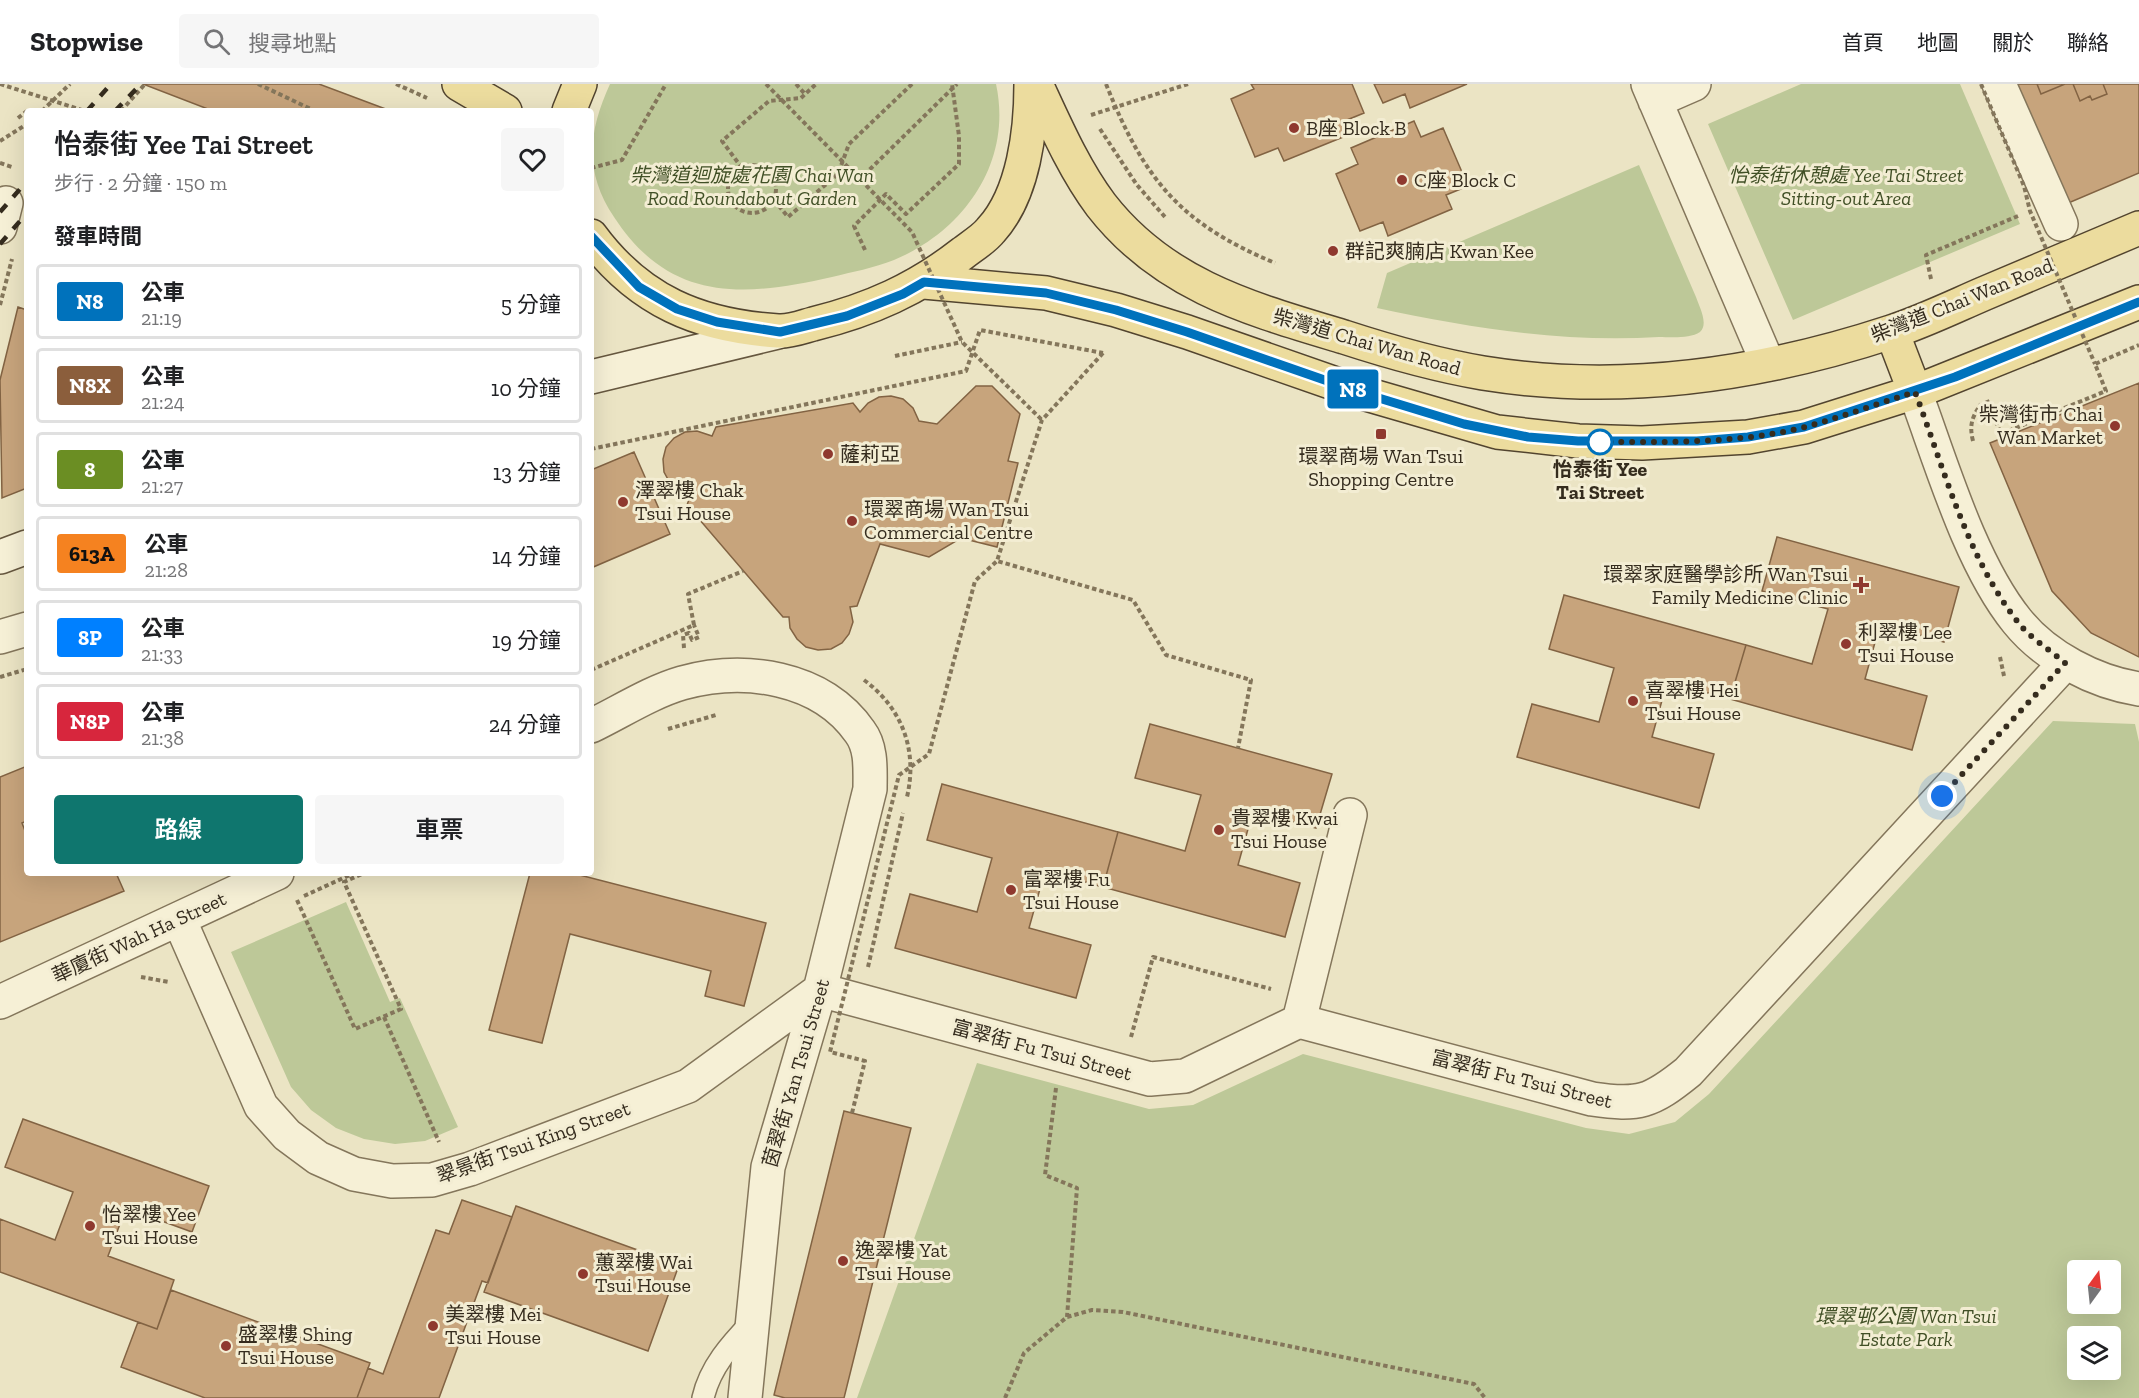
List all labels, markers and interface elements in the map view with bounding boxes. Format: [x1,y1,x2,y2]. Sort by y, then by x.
search box [179,14,599,68]
text: Stopwise [30,25,143,58]
icon: search [200,25,233,58]
text: 搜尋地點 [248,30,336,57]
text: 首頁 [1842,30,1884,55]
text: 地圖 [1917,30,1959,55]
text: 關於 [1992,30,2034,55]
text: 聯絡 [2067,30,2109,55]
place label: B座 Block B [1306,116,1406,140]
marker: B座 Block B [1287,121,1301,135]
text: 怡泰街 Yee Tai Street [54,128,313,161]
button: heart [501,128,564,191]
park label: 柴灣道迴旋處花園 Chai Wan Road Roundabout Garden [630,163,874,210]
park label: 怡泰街休憩處 Yee Tai Street Sitting-out Area [1728,163,1964,210]
place label: C座 Block C [1414,168,1516,192]
text: 步行 · 2 分鐘 · 150 m [54,171,227,195]
marker: C座 Block C [1395,173,1409,187]
text: 發車時間 [54,223,142,250]
place label: 群記爽腩店 Kwan Kee [1345,239,1534,263]
marker: 群記爽腩店 Kwan Kee [1326,244,1340,258]
street label: 柴灣道 Chai Wan Road [1867,252,2057,348]
text: 公車 [141,279,185,306]
text: N8 [76,289,104,314]
text: 5 分鐘 [501,291,561,318]
street label: 柴灣道 Chai Wan Road [1270,304,1464,380]
text: 21:19 [141,306,182,330]
text: 公車 [141,363,185,390]
line badge: N8 [1326,370,1380,408]
text: N8X [69,373,111,398]
text: 10 分鐘 [491,375,561,402]
text: N8 [1339,377,1367,402]
text: 21:24 [141,390,185,414]
place label: 柴灣街市 Chai Wan Market [1979,402,2104,449]
marker: 柴灣街市 Chai Wan Market [2108,419,2122,433]
marker: 環翠商場 Wan Tsui Shopping Centre [1374,427,1388,441]
marker: 怡泰街 Yee Tai Street [1587,429,1613,455]
place label: 薩莉亞 [840,442,900,466]
place label: 環翠商場 Wan Tsui Shopping Centre [1299,444,1464,491]
text: 公車 [141,447,185,474]
marker: 薩莉亞 [821,447,835,461]
text: 8 [84,457,96,482]
place label: 怡泰街 Yee Tai Street [1553,457,1648,504]
text: 13 分鐘 [493,459,561,486]
text: 21:27 [141,474,183,498]
place label: 澤翠樓 Chak Tsui House [635,478,744,525]
marker: 澤翠樓 Chak Tsui House [616,495,630,509]
place label: 環翠商場 Wan Tsui Commercial Centre [864,497,1033,544]
marker: 環翠商場 Wan Tsui Commercial Centre [845,514,859,528]
text: 公車 [144,531,188,558]
text: 613A [69,541,114,566]
text: 14 分鐘 [492,543,561,570]
text: 21:28 [144,558,188,582]
place label: 環翠家庭醫學診所 Wan Tsui Family Medicine Clinic [1603,562,1848,609]
marker: 環翠家庭醫學診所 Wan Tsui Family Medicine Clinic [1852,576,1870,594]
text: 公車 [141,615,185,642]
place label: 利翠樓 Lee Tsui House [1858,620,1954,667]
text: 8P [78,625,102,650]
text: 19 分鐘 [492,627,561,654]
marker: 利翠樓 Lee Tsui House [1839,637,1853,651]
text: 21:33 [141,642,183,666]
place label: 喜翠樓 Hei Tsui House [1645,678,1741,725]
marker: 喜翠樓 Hei Tsui House [1626,694,1640,708]
text: 公車 [141,699,185,726]
text: N8P [70,709,110,734]
text: 24 分鐘 [489,711,561,738]
text: 21:38 [141,726,184,750]
your location [1927,781,1957,811]
button: 路線 [54,795,303,864]
button: 車票 [315,795,564,864]
place label: 貴翠樓 Kwai Tsui House [1231,806,1339,853]
marker: 貴翠樓 Kwai Tsui House [1212,823,1226,837]
place label: 富翠樓 Fu Tsui House [1023,867,1119,914]
marker: 富翠樓 Fu Tsui House [1004,883,1018,897]
street label: 華廈街 Wah Ha Street [48,886,230,988]
street label: 茵翠街 Yan Tsui Street [758,975,835,1170]
street label: 富翠街 Fu Tsui Street [949,1014,1135,1086]
street label: 富翠街 Fu Tsui Street [1429,1045,1615,1113]
street label: 翠景街 Tsui King Street [433,1096,634,1188]
place label: 怡翠樓 Yee Tsui House [102,1202,198,1249]
marker: 怡翠樓 Yee Tsui House [83,1219,97,1233]
place label: 逸翠樓 Yat Tsui House [855,1238,951,1285]
place label: 蕙翠樓 Wai Tsui House [595,1250,693,1297]
marker: 逸翠樓 Yat Tsui House [836,1254,850,1268]
north arrow [2067,1260,2121,1314]
map controls [2067,1260,2121,1380]
marker: 蕙翠樓 Wai Tsui House [576,1267,590,1281]
place label: 美翠樓 Mei Tsui House [445,1302,542,1349]
park label: 環翠邨公園 Wan Tsui Estate Park [1815,1304,1997,1351]
marker: 美翠樓 Mei Tsui House [426,1319,440,1333]
place label: 盛翠樓 Shing Tsui House [238,1322,352,1369]
button: layers [2067,1326,2121,1380]
marker: 盛翠樓 Shing Tsui House [219,1339,233,1353]

